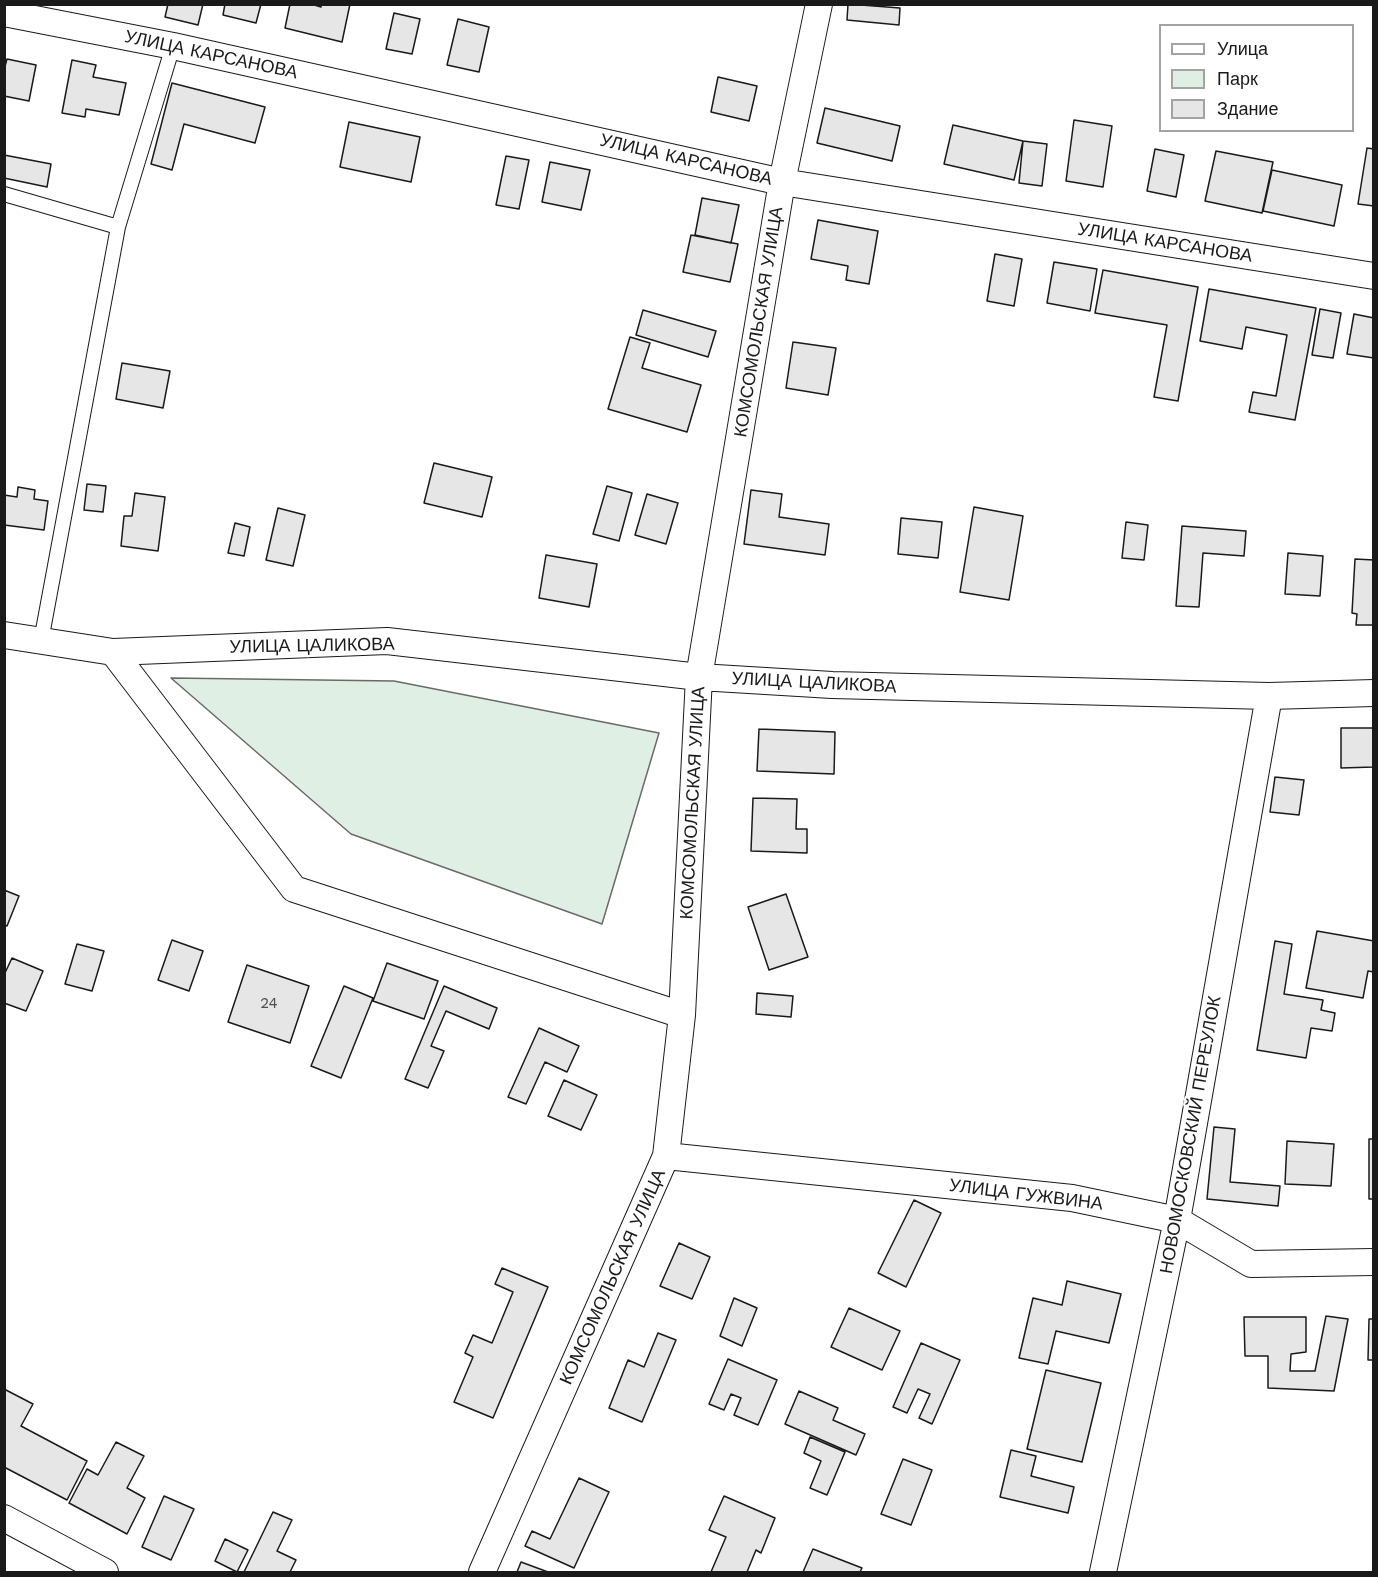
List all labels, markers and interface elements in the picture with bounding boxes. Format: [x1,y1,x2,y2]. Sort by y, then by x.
legend [1159,24,1354,132]
street label: УЛИЦА КАРСАНОВА [122,26,300,84]
text: Улица [1217,38,1268,59]
text: Парк [1217,68,1258,89]
text: Здание [1217,98,1278,119]
street label: УЛИЦА КАРСАНОВА [598,130,774,190]
street label: КОМСОМОЛЬСКАЯ УЛИЦА [730,205,788,439]
street label: УЛИЦА КАРСАНОВА [1076,219,1254,267]
street label: УЛИЦА ЦАЛИКОВА [229,634,395,658]
street label: УЛИЦА ЦАЛИКОВА [731,668,897,698]
street label: КОМСОМОЛЬСКАЯ УЛИЦА [676,686,710,920]
street label: НОВОМОСКОВСКИЙ ПЕРЕУЛОК [1156,994,1226,1276]
house number: 24 [260,995,278,1013]
street label: КОМСОМОЛЬСКАЯ УЛИЦА [556,1166,670,1388]
street label: УЛИЦА ГУЖВИНА [948,1175,1104,1215]

